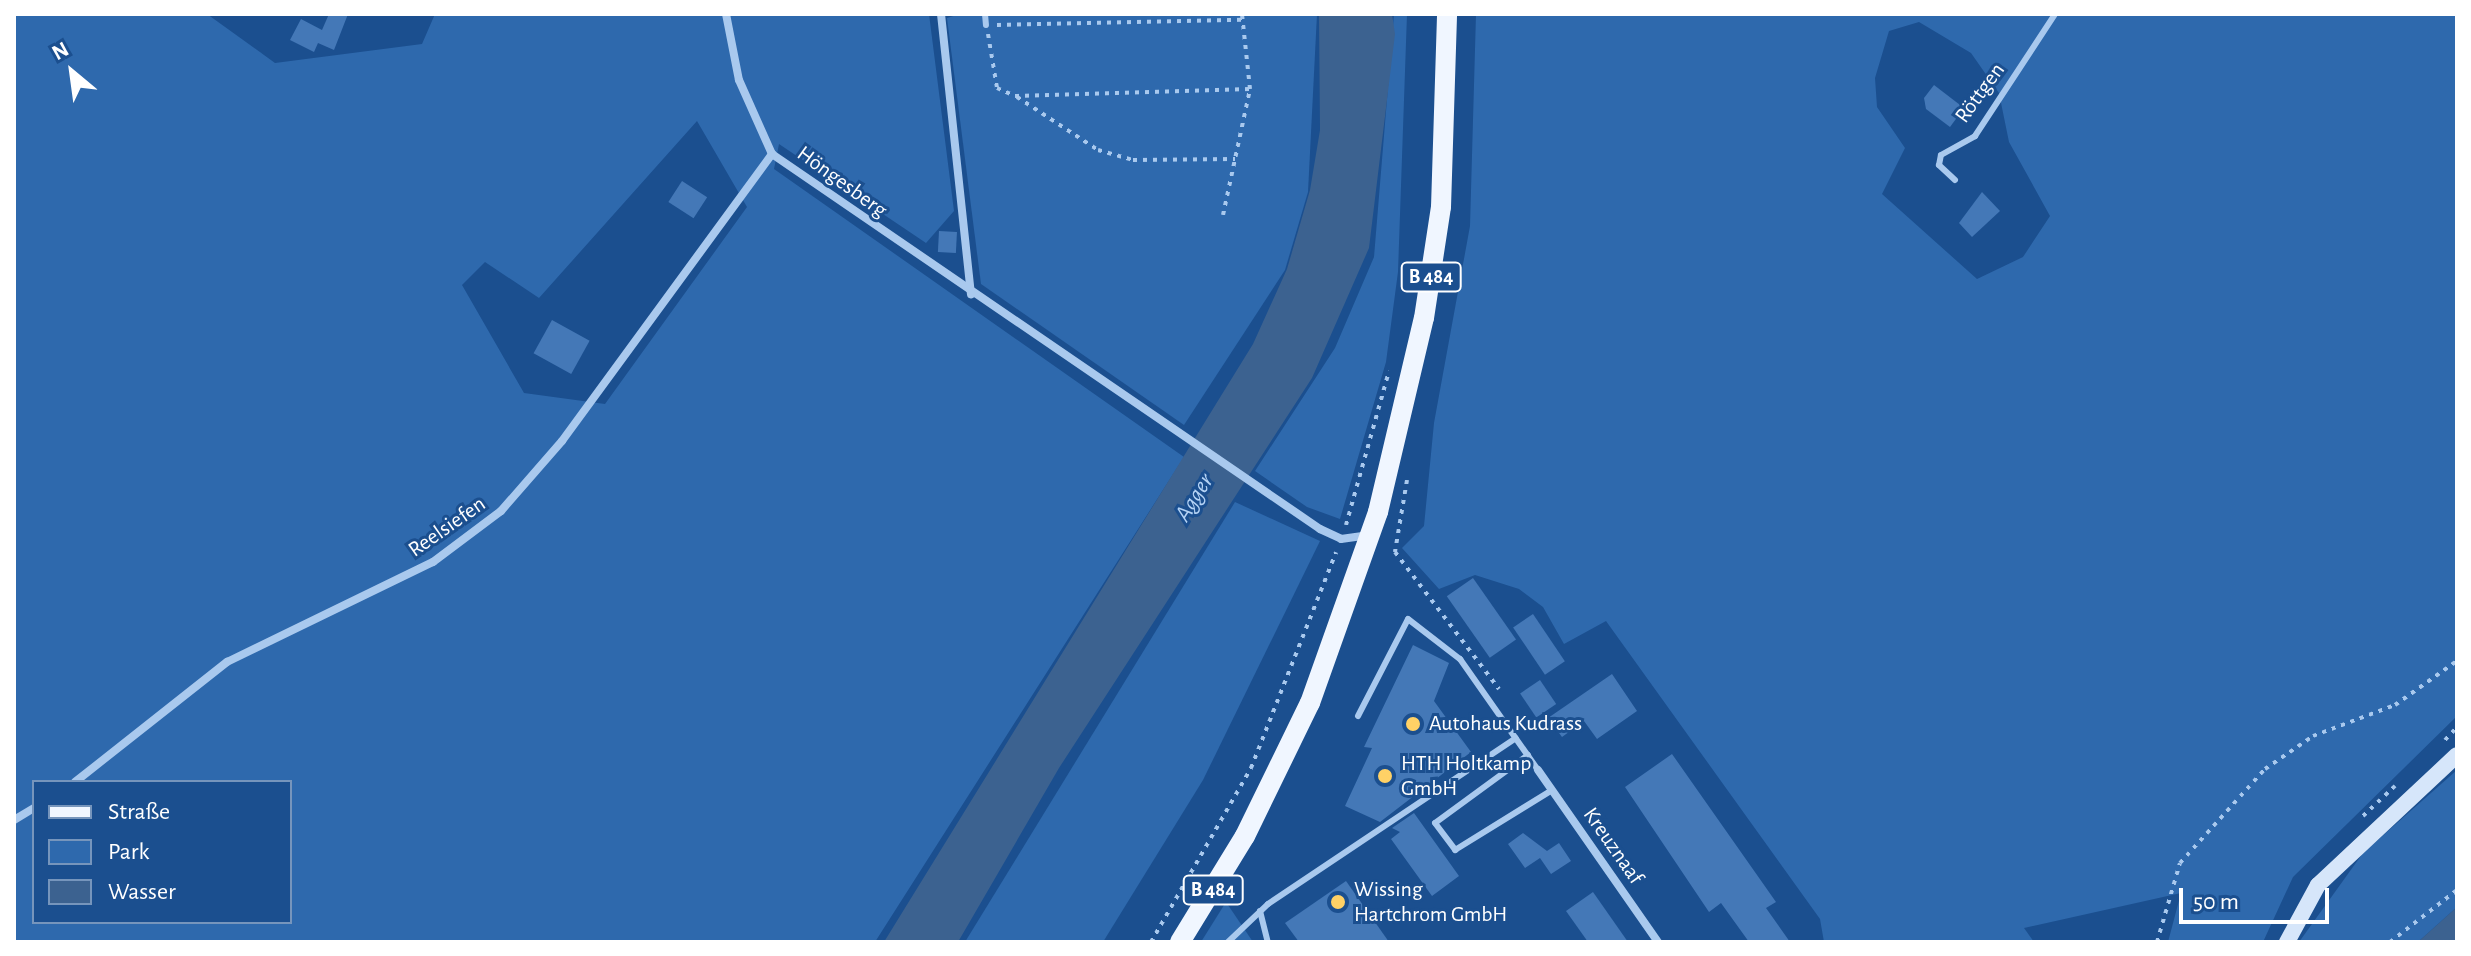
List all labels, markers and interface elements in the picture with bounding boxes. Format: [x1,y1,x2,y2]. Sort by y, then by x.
north arrow [32,32,112,112]
text: N [48,38,72,64]
street label: Röttgen [1949,58,2011,128]
street label: Höngesberg [792,141,892,223]
road number: B 484 [1399,261,1463,293]
water label: Agger [1169,469,1221,527]
street label: Reelsiefen [403,491,491,563]
place label: Autohaus Kudrass [1429,711,1582,737]
marker: Autohaus Kudrass [1404,715,1422,733]
place label: HTH Holtkamp GmbH [1401,750,1531,802]
marker: HTH Holtkamp GmbH [1376,767,1394,785]
legend [32,780,292,924]
text: Straße [108,800,170,824]
street label: Kreuznaaf [1577,803,1649,889]
text: Park [108,840,149,864]
scale bar [2183,872,2333,922]
road number: B 484 [1181,874,1245,906]
place label: Wissing Hartchrom GmbH [1354,876,1507,928]
text: Wasser [108,880,176,904]
text: 50 m [2193,890,2239,914]
marker: Wissing Hartchrom GmbH [1329,893,1347,911]

